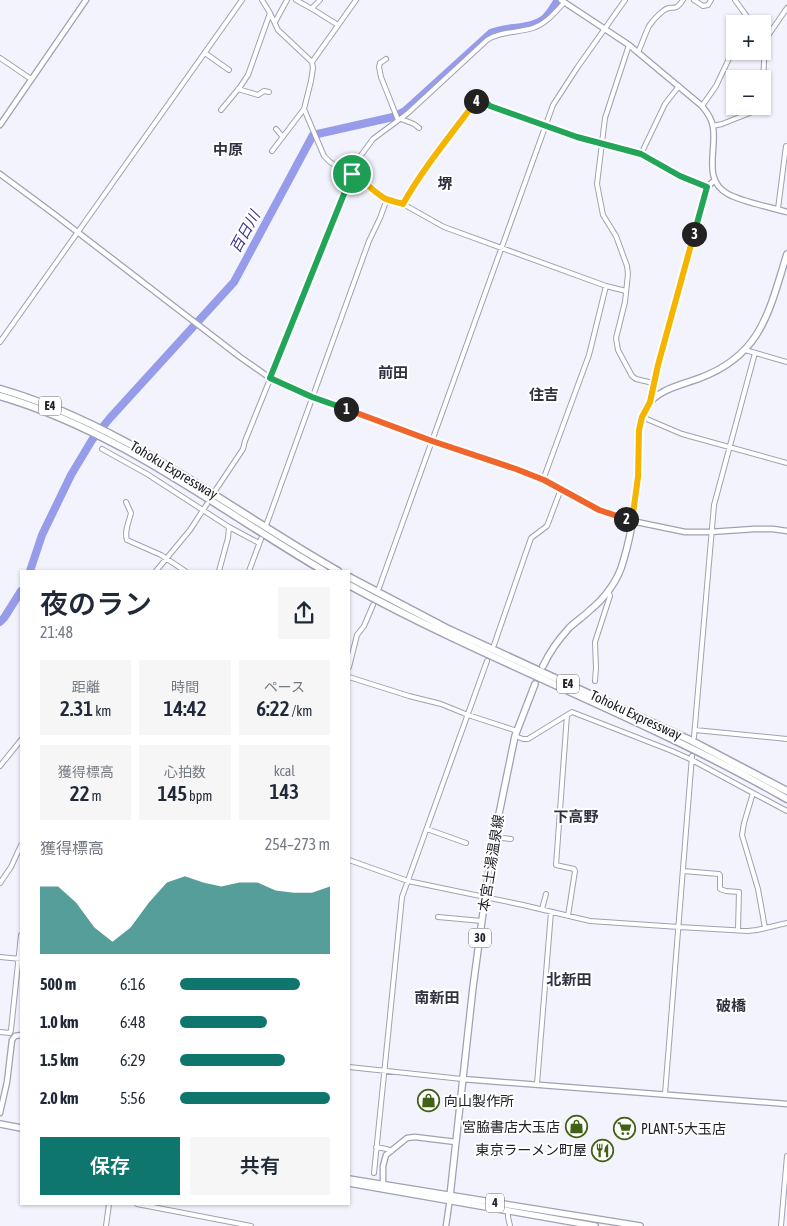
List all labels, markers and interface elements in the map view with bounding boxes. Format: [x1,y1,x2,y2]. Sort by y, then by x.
map controls [726,15,771,115]
button: + [726,15,771,60]
button: − [726,70,771,115]
pin: 4 [464,88,488,114]
text: 4 [473,93,480,109]
district label: 中原 [213,141,243,158]
pin [331,153,373,195]
icon: arrive [338,160,366,188]
district label: 堺 [437,175,453,192]
water label: 百日川 [226,206,264,256]
pin: 3 [682,222,706,246]
text: 3 [691,226,698,242]
district label: 前田 [378,364,408,381]
district label: 住吉 [529,386,559,403]
road number: E4 [39,396,61,416]
pin: 1 [334,396,358,422]
text: 1 [343,401,350,417]
street label: Tohoku Expressway [127,438,221,503]
pin: 2 [614,506,638,532]
text: 2 [623,511,630,527]
button: share [278,587,330,639]
text: 夜のラン [40,588,152,620]
text: 21:48 [40,623,73,641]
road number: E4 [557,674,579,694]
text: 距離 [72,679,100,695]
text: 時間 [171,679,199,695]
text: ペース [264,679,305,695]
street label: Tohoku Expressway [588,687,685,743]
text: 2.31 [60,696,93,720]
text: 14:42 [163,696,207,720]
text: 6:22 [256,696,290,720]
text: km [93,703,111,719]
text: /km [290,703,312,719]
text: kcal [274,763,295,779]
text: 獲得標高 [58,764,114,780]
text: 心拍数 [164,764,206,780]
text: 143 [270,779,299,803]
text: 22 [70,781,90,805]
text: 145 [158,781,187,805]
text: m [90,788,102,804]
text: bpm [187,788,212,804]
district label: 下高野 [553,808,599,825]
street label: 本宮土湯温泉線 [475,813,507,913]
text: 254–273 m [265,835,330,853]
text: 獲得標高 [40,839,104,857]
road number: 30 [469,928,491,948]
district label: 北新田 [546,971,592,988]
text: 500 m [40,975,76,993]
text: 6:16 [120,975,145,993]
district label: 南新田 [414,989,460,1006]
district label: 破橋 [716,997,747,1014]
text: 1.0 km [40,1013,79,1031]
text: 6:48 [120,1013,145,1031]
text: 1.5 km [40,1051,79,1069]
text: 6:29 [120,1051,145,1069]
text: 2.0 km [40,1089,79,1107]
text: 5:56 [120,1089,145,1107]
shop icon: 向山製作所 [416,1089,440,1113]
place label: 向山製作所 [444,1093,514,1109]
shop icon: 宮脇書店大玉店 [564,1115,588,1139]
supermarket icon: PLANT-5大玉店 [613,1117,637,1141]
place label: 宮脇書店大玉店 [462,1119,560,1135]
place label: PLANT-5大玉店 [641,1121,726,1137]
button: 保存 [40,1137,180,1195]
button: 共有 [190,1137,330,1195]
restaurant icon: 東京ラーメン町屋 [591,1138,615,1162]
place label: 東京ラーメン町屋 [476,1142,587,1158]
road number: 4 [486,1194,504,1212]

